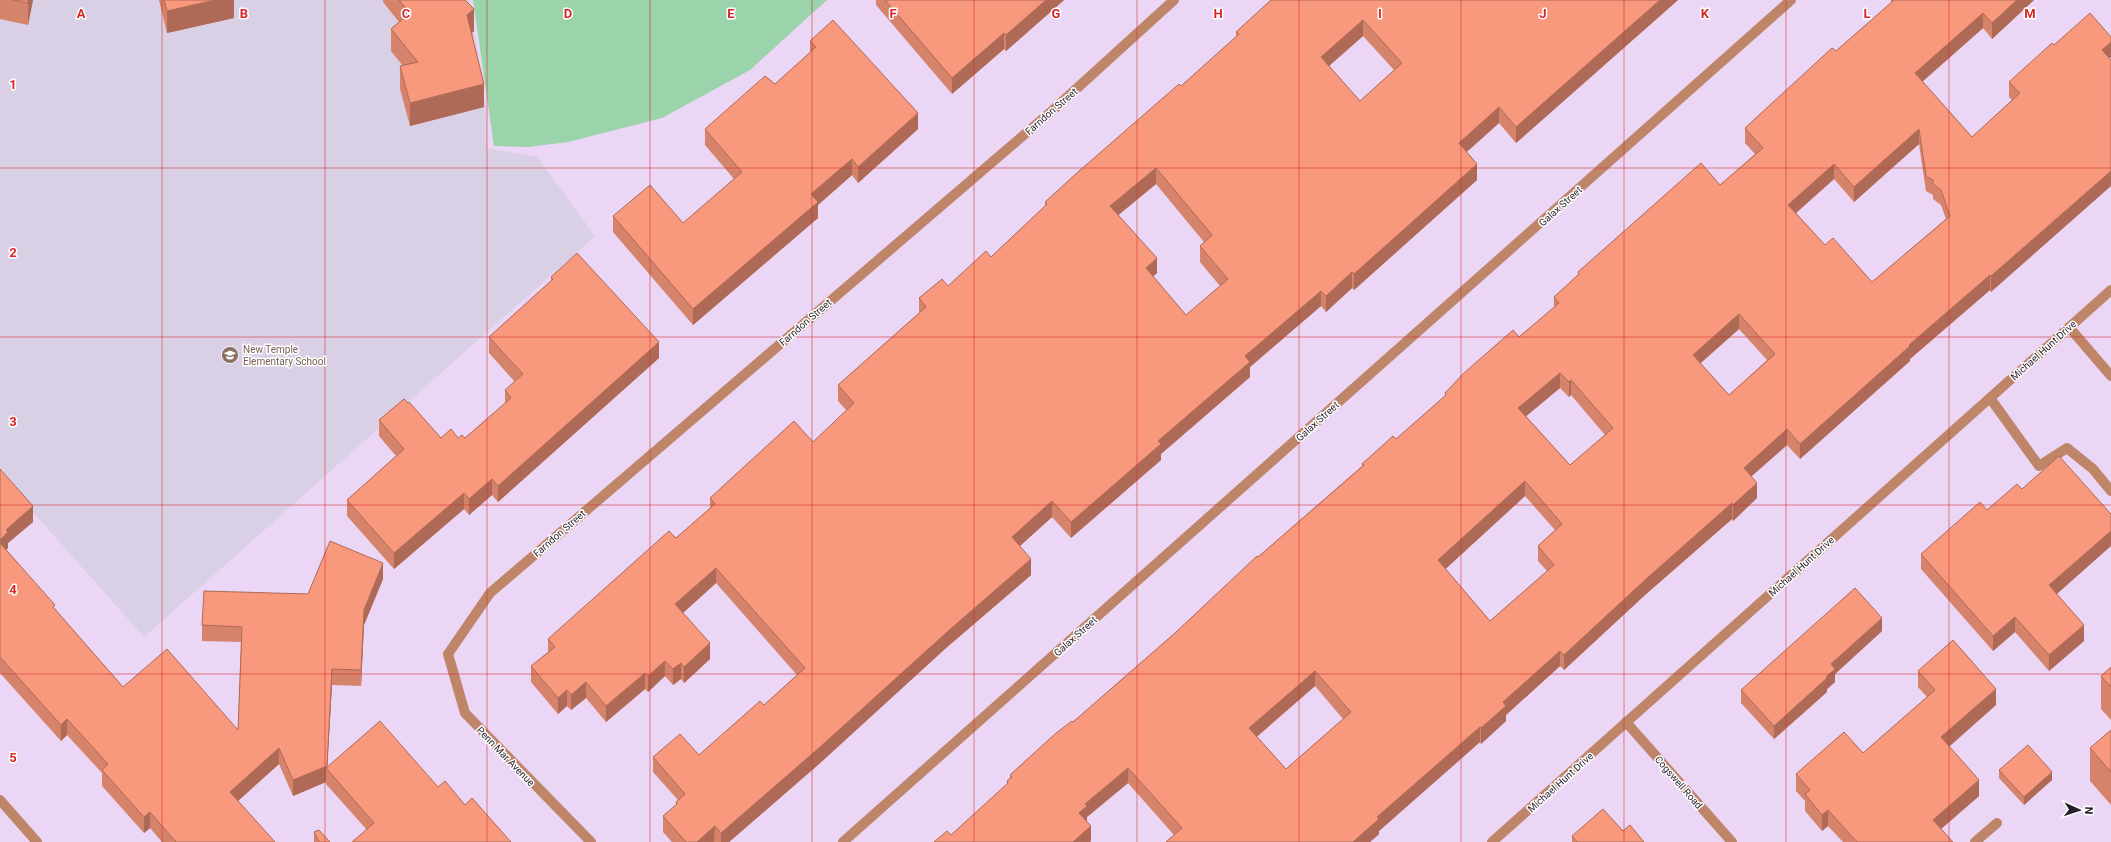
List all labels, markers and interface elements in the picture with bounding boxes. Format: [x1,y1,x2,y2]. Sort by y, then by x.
text: A [77,6,86,21]
text: B [240,6,248,21]
text: C [402,6,411,21]
text: D [564,6,572,21]
text: E [727,6,735,21]
text: F [889,6,897,21]
text: G [1052,6,1061,21]
text: H [1213,6,1223,21]
text: I [1378,6,1382,21]
text: J [1539,6,1547,21]
text: K [1701,6,1710,21]
text: L [1863,6,1871,21]
text: M [2024,6,2036,21]
text: 1 [9,77,17,92]
street label: Farndon Street [1023,86,1080,137]
street label: Galax Street [1537,184,1584,229]
text: 2 [9,245,17,260]
street label: Farndon Street [777,297,834,348]
street label: Michael Hunt Drive [2008,318,2078,383]
place label: New Temple Elementary School [243,344,326,367]
school or university icon: New Temple Elementary School [220,345,240,365]
street label: Galax Street [1294,399,1341,444]
text: 3 [9,414,17,429]
street label: Farndon Street [531,508,588,559]
street label: Michael Hunt Drive [1766,534,1836,599]
text: 4 [9,582,17,597]
street label: Galax Street [1052,614,1099,659]
street label: Penn Mar Avenue [475,725,537,788]
text: 5 [9,750,17,765]
street label: Michael Hunt Drive [1525,750,1595,815]
street label: Cogswell Road [1653,754,1704,811]
north arrow [2059,790,2099,830]
text: N [2082,806,2095,815]

